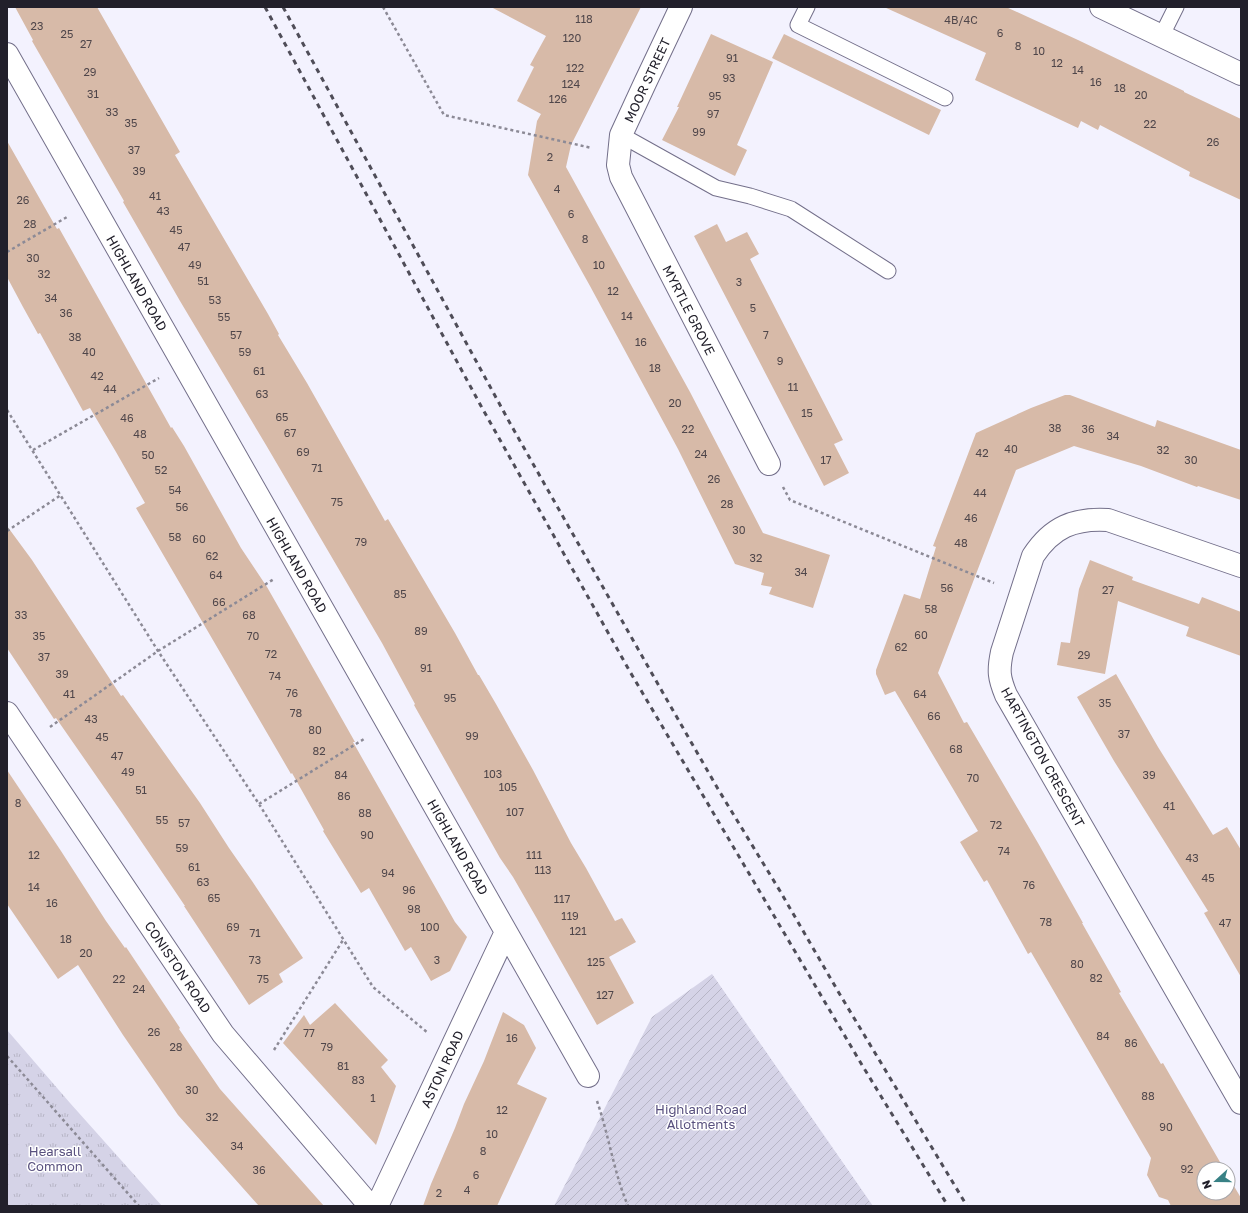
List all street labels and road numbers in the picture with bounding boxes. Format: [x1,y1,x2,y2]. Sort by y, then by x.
street label: MOOR STREET [620,35,674,125]
street label: HIGHLAND ROAD [103,232,171,334]
street label: MYRTLE GROVE [659,262,719,358]
street label: HIGHLAND ROAD [263,514,331,616]
street label: HARTINGTON CRESCENT [998,684,1088,830]
street label: HIGHLAND ROAD [424,796,492,898]
street label: CONISTON ROAD [141,918,215,1016]
street label: ASTON ROAD [417,1028,467,1110]

